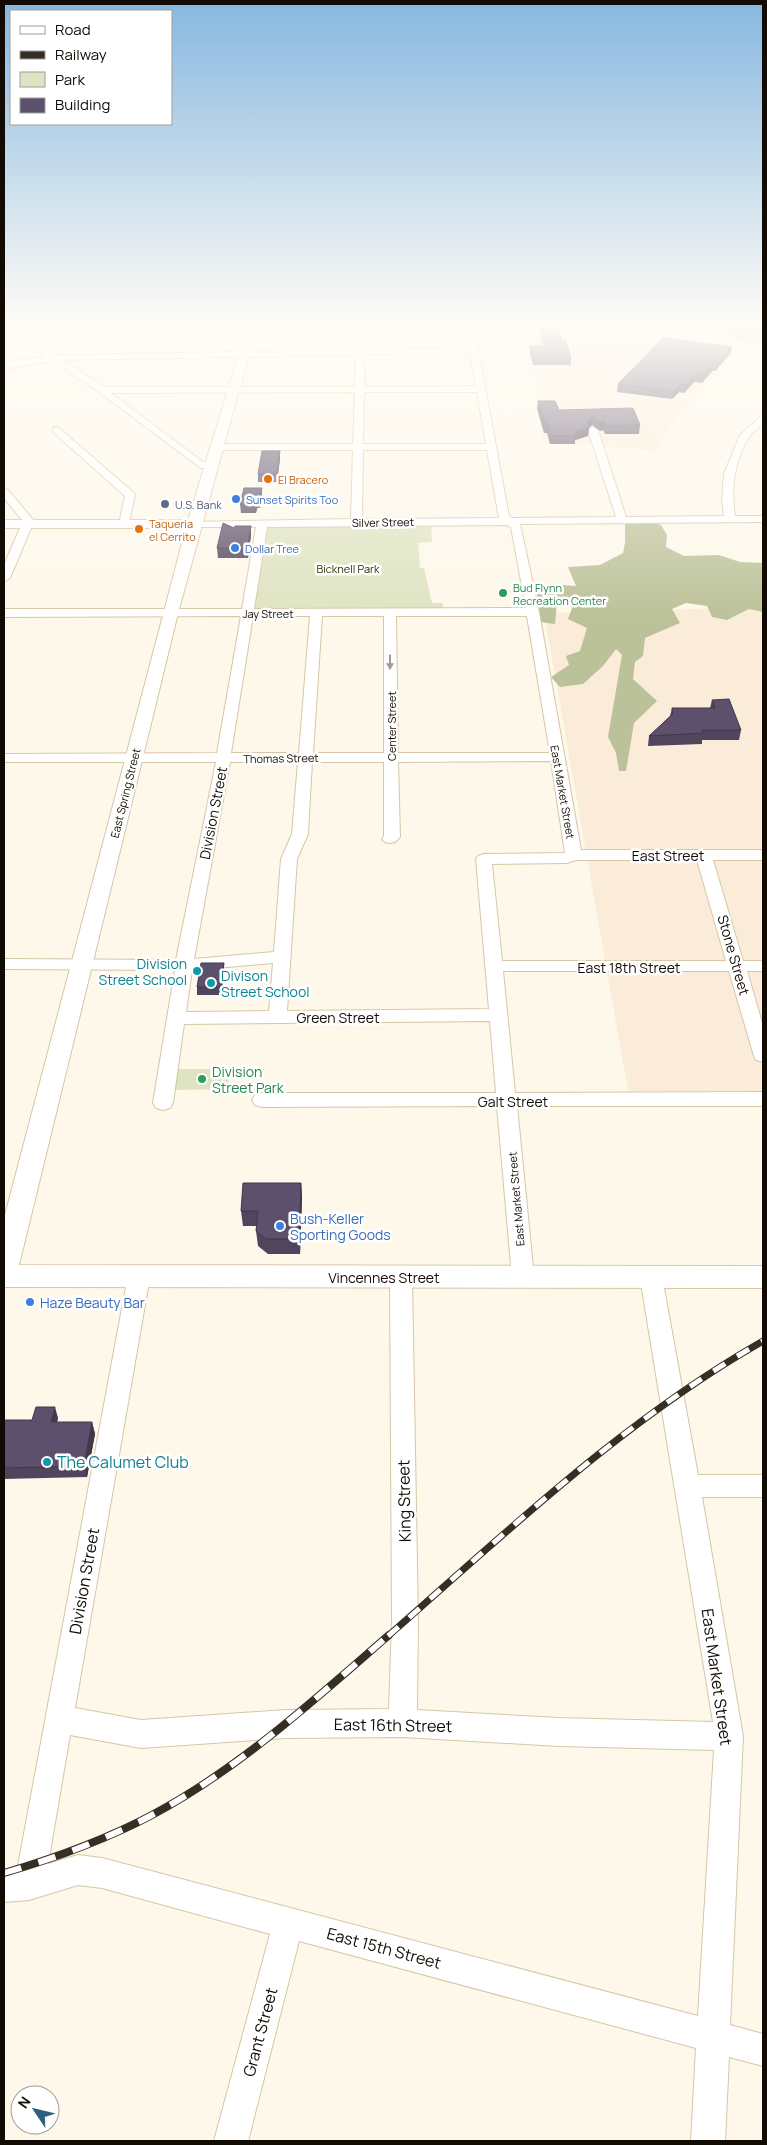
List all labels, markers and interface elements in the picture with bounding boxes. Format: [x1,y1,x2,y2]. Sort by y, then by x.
legend [10,10,172,125]
text: Road [55,19,91,40]
text: Railway [55,44,107,65]
text: Park [55,69,85,90]
text: Building [55,94,110,115]
place label: El Bracero [278,472,329,487]
marker: El Bracero [262,473,274,485]
place label: Sunset Spirits Too [246,492,339,507]
marker: Sunset Spirits Too [230,493,242,505]
place label: U.S. Bank [175,497,222,512]
marker: U.S. Bank [159,498,171,510]
street label: Silver Street [352,514,414,530]
place label: Taqueria el Cerrito [149,516,196,544]
marker: Taqueria el Cerrito [133,523,145,535]
place label: Dollar Tree [245,541,300,556]
marker: Dollar Tree [229,542,241,554]
park label: Bicknell Park [316,561,380,576]
place label: Bud Flynn Recreation Center [513,580,606,608]
marker: Bud Flynn Recreation Center [497,587,509,599]
street label: Jay Street [242,606,294,621]
one-way arrow [386,654,394,670]
street label: Center Street [384,691,399,761]
street label: East Market Street [547,744,579,840]
street label: East Spring Street [107,746,143,840]
street label: Thomas Street [243,750,319,766]
street label: Division Street [195,765,231,861]
street label: East Street [632,846,705,865]
street label: Stone Street [713,913,755,998]
place label: Division Street School [99,954,187,989]
street label: East 18th Street [578,958,681,977]
marker: Division Street School [191,965,203,977]
place label: Divison Street School [221,966,309,1001]
marker: Divison Street School [205,977,217,989]
street label: Green Street [296,1008,380,1027]
place label: Division Street Park [212,1062,285,1097]
marker: Division Street Park [196,1073,208,1085]
street label: Galt Street [478,1092,549,1111]
street label: East Market Street [504,1151,528,1247]
place label: Bush-Keller Sporting Goods [290,1209,391,1244]
marker: Bush-Keller Sporting Goods [274,1220,286,1232]
street label: Vincennes Street [328,1268,440,1287]
place label: Haze Beauty Bar [40,1293,145,1312]
marker: Haze Beauty Bar [24,1296,36,1308]
place label: The Calumet Club [57,1451,189,1473]
marker: The Calumet Club [41,1456,53,1468]
street label: King Street [392,1460,416,1542]
street label: Division Street [64,1526,104,1636]
street label: East Market Street [697,1607,737,1747]
street label: East 16th Street [334,1713,452,1737]
street label: East 15th Street [324,1922,444,1974]
street label: Grant Street [238,1985,282,2079]
north arrow [10,2085,60,2135]
text: N [13,2093,35,2112]

